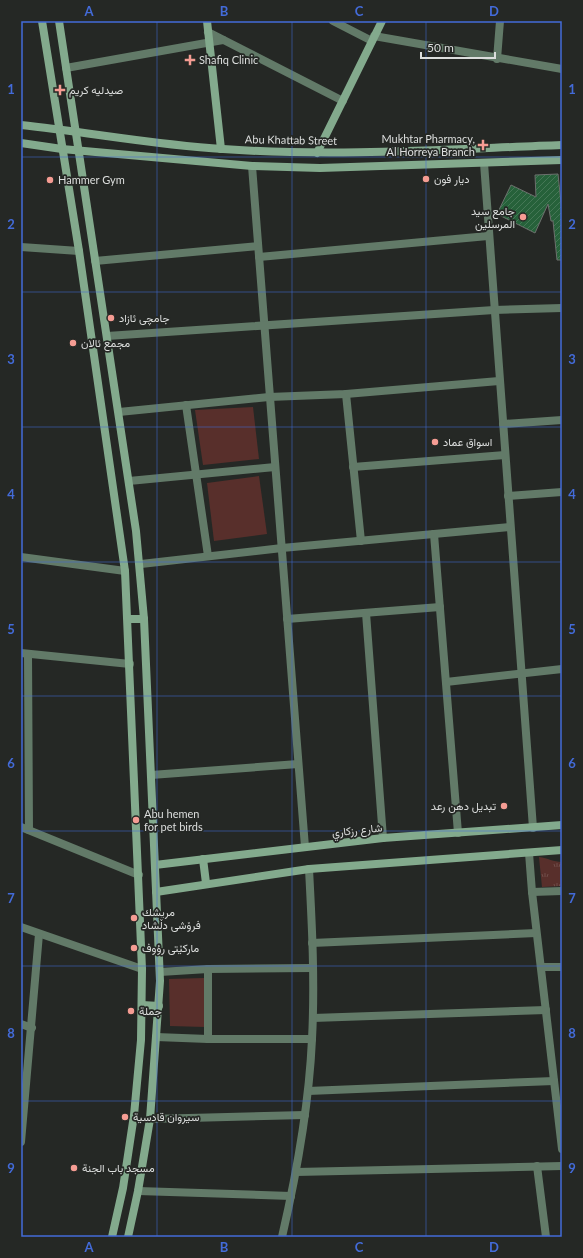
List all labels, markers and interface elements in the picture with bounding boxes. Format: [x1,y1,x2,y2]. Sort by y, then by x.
text: A [83,3,94,19]
text: B [220,3,229,19]
text: C [355,3,364,19]
text: D [489,3,499,19]
scale bar [421,34,495,60]
text: 50 m [427,40,454,55]
place label: Shafiq Clinic [199,53,258,66]
marker: Shafiq Clinic [184,54,196,66]
text: 1 [7,81,15,97]
text: 1 [568,81,576,97]
place label: صيدليه كريم [69,83,123,98]
marker: صيدليه كريم [54,84,66,96]
street label: Abu Khattab Street [245,132,337,147]
place label: Mukhtar Pharmacy, Al Horreya Branch [381,132,475,158]
marker: Mukhtar Pharmacy, Al Horreya Branch [478,140,488,150]
place label: ديار فون [434,172,470,186]
place label: Hammer Gym [58,173,125,186]
marker: ديار فون [421,174,431,184]
marker: Hammer Gym [45,175,55,185]
place label: جامع سيد المرسلين [471,204,515,231]
marker: جامع سيد المرسلين [518,212,528,222]
text: 2 [7,216,15,232]
text: 2 [568,216,576,232]
place label: جامچی ئازاد [119,311,170,326]
marker: جامچی ئازاد [106,313,116,323]
place label: مجمع ئالان [81,336,130,351]
marker: مجمع ئالان [68,338,78,348]
text: 3 [7,351,15,367]
text: 3 [568,351,576,367]
place label: اسواق عماد [443,435,492,449]
marker: اسواق عماد [430,437,440,447]
text: 4 [7,486,15,502]
text: 4 [568,486,576,502]
text: 5 [7,621,15,637]
text: 5 [568,621,576,637]
text: 6 [7,755,15,771]
text: 6 [568,755,576,771]
place label: تبديل دهن رعد [431,799,497,813]
marker: تبديل دهن رعد [499,801,509,811]
place label: Abu hemen for pet birds [144,807,203,833]
marker: Abu hemen for pet birds [131,815,141,825]
street label: شارع رزكاري [331,820,384,843]
text: 7 [7,890,15,906]
text: 7 [568,890,576,906]
place label: مريشك فرۆشى دڵشاد [142,905,201,932]
marker: مريشك فرۆشى دڵشاد [129,913,139,923]
place label: ماركێتى رؤوف [142,941,199,955]
marker: ماركێتى رؤوف [129,943,139,953]
place label: جملة [139,1004,162,1018]
marker: جملة [126,1006,136,1016]
text: 8 [7,1025,15,1041]
text: 8 [568,1025,576,1041]
place label: سيروان قادسية [133,1110,200,1124]
marker: سيروان قادسية [120,1112,130,1122]
text: 9 [7,1160,15,1176]
text: 9 [568,1160,576,1176]
place label: مسجد باب الجنة [82,1161,155,1175]
marker: مسجد باب الجنة [69,1163,79,1173]
text: A [83,1239,94,1255]
text: B [220,1239,229,1255]
text: C [355,1239,364,1255]
text: D [489,1239,499,1255]

